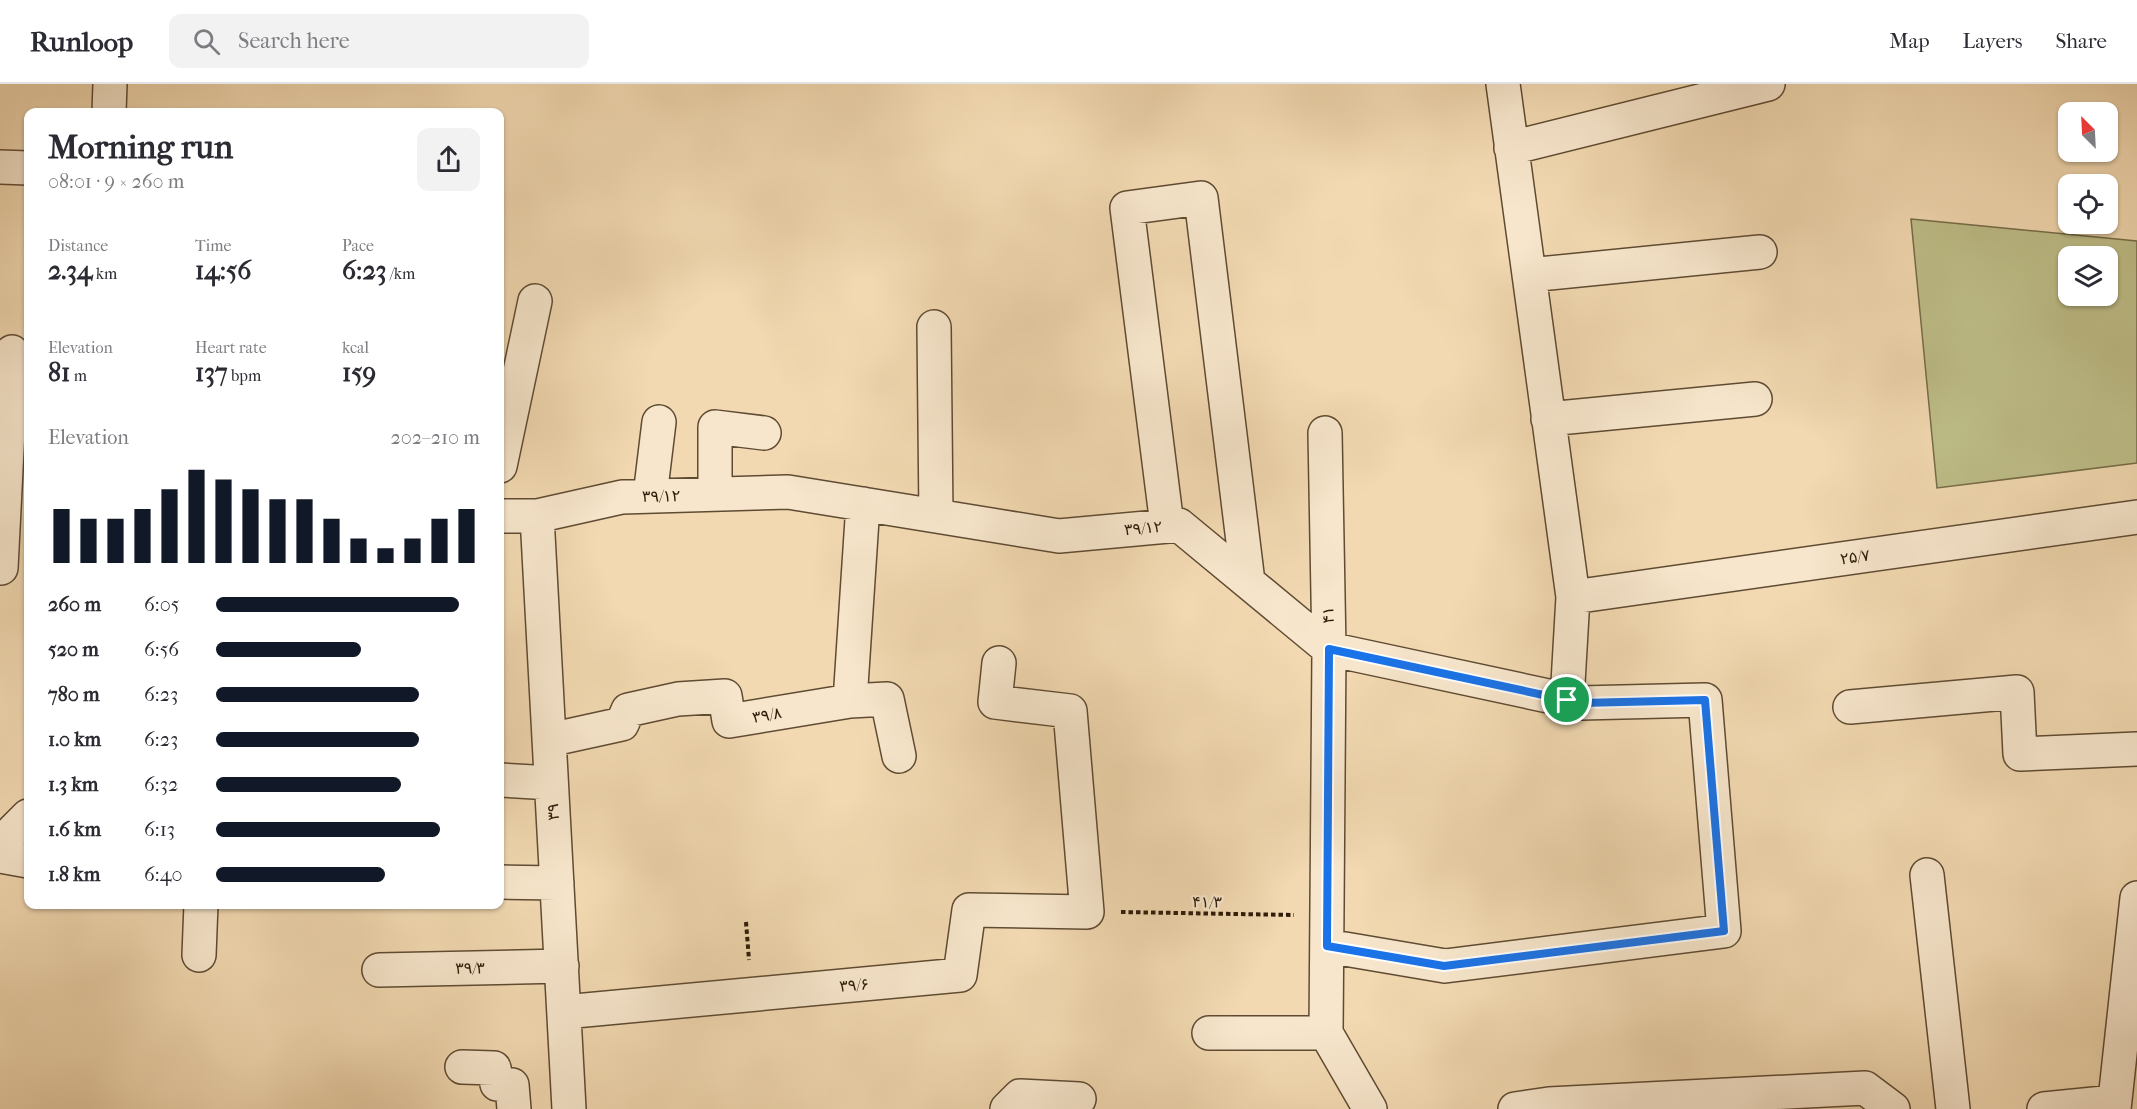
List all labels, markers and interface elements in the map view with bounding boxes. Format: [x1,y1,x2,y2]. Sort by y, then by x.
search box [169,14,589,68]
text: Runloop [30,25,133,58]
icon: search [190,25,223,58]
text: Search here [238,28,350,54]
text: Map [1889,29,1930,53]
text: Layers [1963,29,2022,53]
text: Share [2055,29,2107,53]
north arrow [2058,102,2118,162]
map controls [2058,102,2118,306]
text: Morning run [48,128,233,167]
button: share [417,128,480,191]
text: 08:01 · 9 × 260 m [48,170,184,193]
button: locate [2058,174,2118,234]
text: Distance [48,236,108,255]
text: Time [195,236,231,255]
text: Pace [342,236,374,255]
button: layers [2058,246,2118,306]
text: 2.34 [48,255,92,286]
text: 14:56 [195,255,251,286]
text: 6:23 [342,255,386,286]
text: km [92,264,117,283]
text: /km [386,264,415,283]
text: Elevation [48,338,113,357]
text: Heart rate [195,338,267,357]
text: kcal [342,338,369,357]
text: 81 [48,357,70,388]
text: 137 [195,357,228,388]
text: 159 [342,357,376,388]
text: m [70,366,87,385]
text: bpm [228,366,261,385]
text: Elevation [48,426,129,449]
text: 202–210 m [390,426,480,449]
street label: ۳۹/۱۲ [642,486,680,506]
street label: ۳۹/۱۲ [1123,517,1163,539]
street label: ۲۵/۷ [1839,545,1871,568]
text: 260 m [48,593,101,616]
text: 6:05 [144,593,179,616]
street label: ۴۱ [1318,606,1338,624]
text: 520 m [48,638,99,661]
text: 6:56 [144,638,179,661]
pin [1541,674,1592,725]
text: 780 m [48,683,100,706]
text: 6:23 [144,683,178,706]
icon: arrive [1550,683,1583,716]
street label: ۳۹/۸ [751,703,784,727]
text: 1.0 km [48,728,101,751]
text: 6:23 [144,728,178,751]
text: 1.3 km [48,773,98,796]
text: 6:32 [144,773,178,796]
street label: ۳۹ [543,803,563,821]
text: 1.6 km [48,818,101,841]
text: 6:13 [144,818,175,841]
text: 1.8 km [48,863,100,886]
text: 6:40 [144,863,183,886]
street label: ۴۱/۳ [1192,892,1222,912]
street label: ۳۹/۳ [455,958,485,978]
street label: ۳۹/۶ [838,974,870,996]

